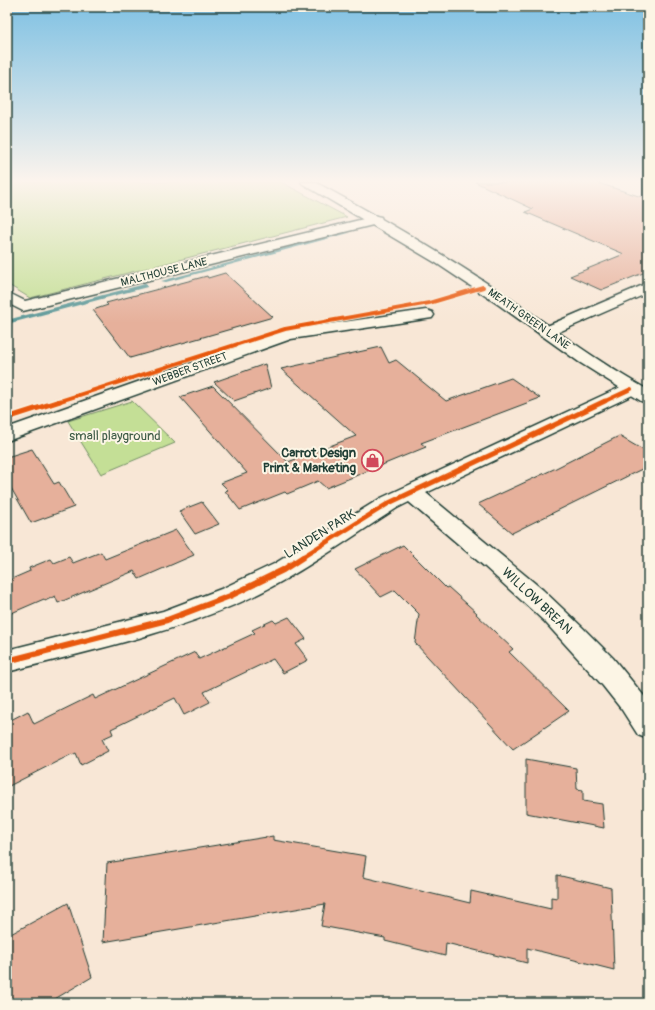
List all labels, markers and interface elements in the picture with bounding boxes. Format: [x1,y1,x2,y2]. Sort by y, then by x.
street label: MALTHOUSE LANE [119,255,209,289]
street label: MEATH GREEN LANE [486,286,573,352]
street label: WEBBER STREET [151,349,229,389]
park label: small playground [69,428,161,444]
place label: Carrot Design Print & Marketing [263,445,357,476]
shop icon: Carrot Design Print & Marketing [359,447,385,473]
street label: LANDEN PARK [281,506,359,562]
street label: WILLOW BREAN [498,564,576,638]

